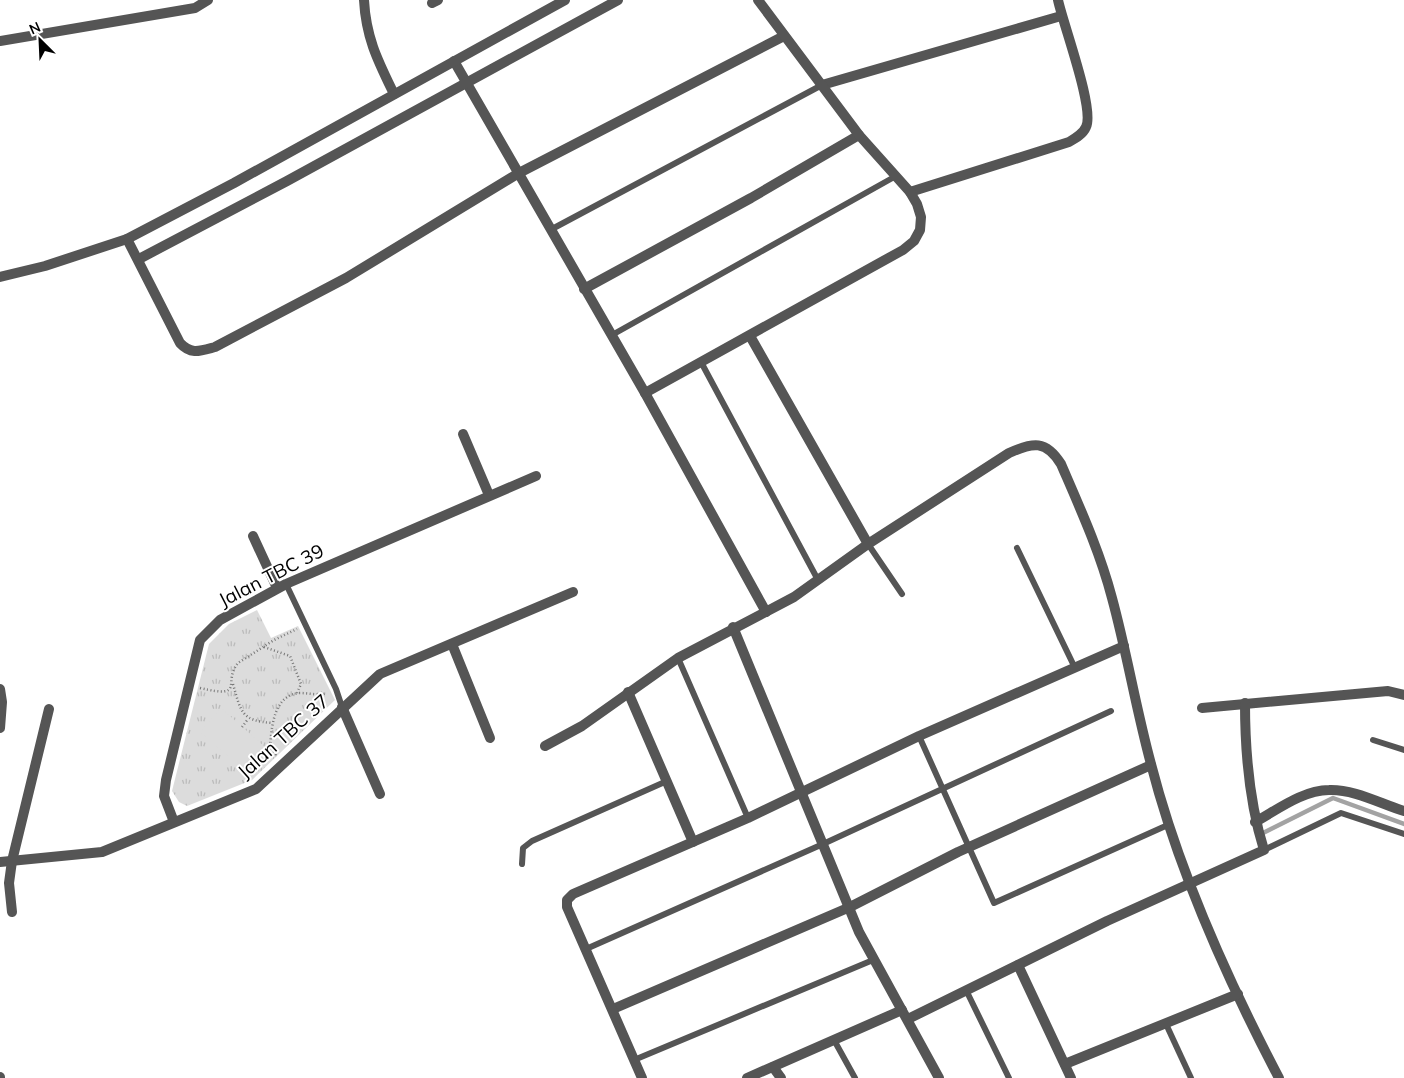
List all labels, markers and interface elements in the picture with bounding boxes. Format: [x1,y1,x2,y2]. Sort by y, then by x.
north arrow [15,15,65,65]
text: N [26,18,43,38]
street label: Jalan TBC 39 [214,538,328,612]
street label: Jalan TBC 37 [232,689,334,783]

